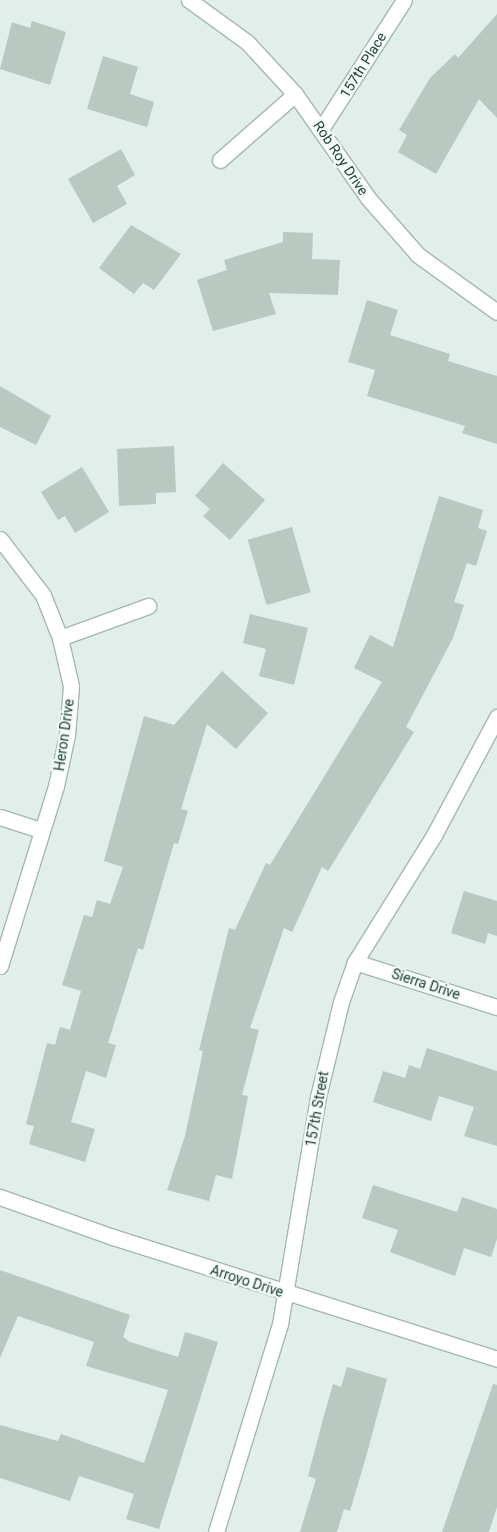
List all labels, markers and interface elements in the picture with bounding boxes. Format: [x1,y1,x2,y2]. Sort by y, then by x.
street label: 157th Place [336,29,390,101]
street label: Rob Roy Drive [310,118,372,198]
street label: Heron Drive [51,698,77,772]
street label: Sierra Drive [390,965,462,1003]
street label: 157th Street [302,1070,332,1148]
street label: Arroyo Drive [208,1261,286,1301]

